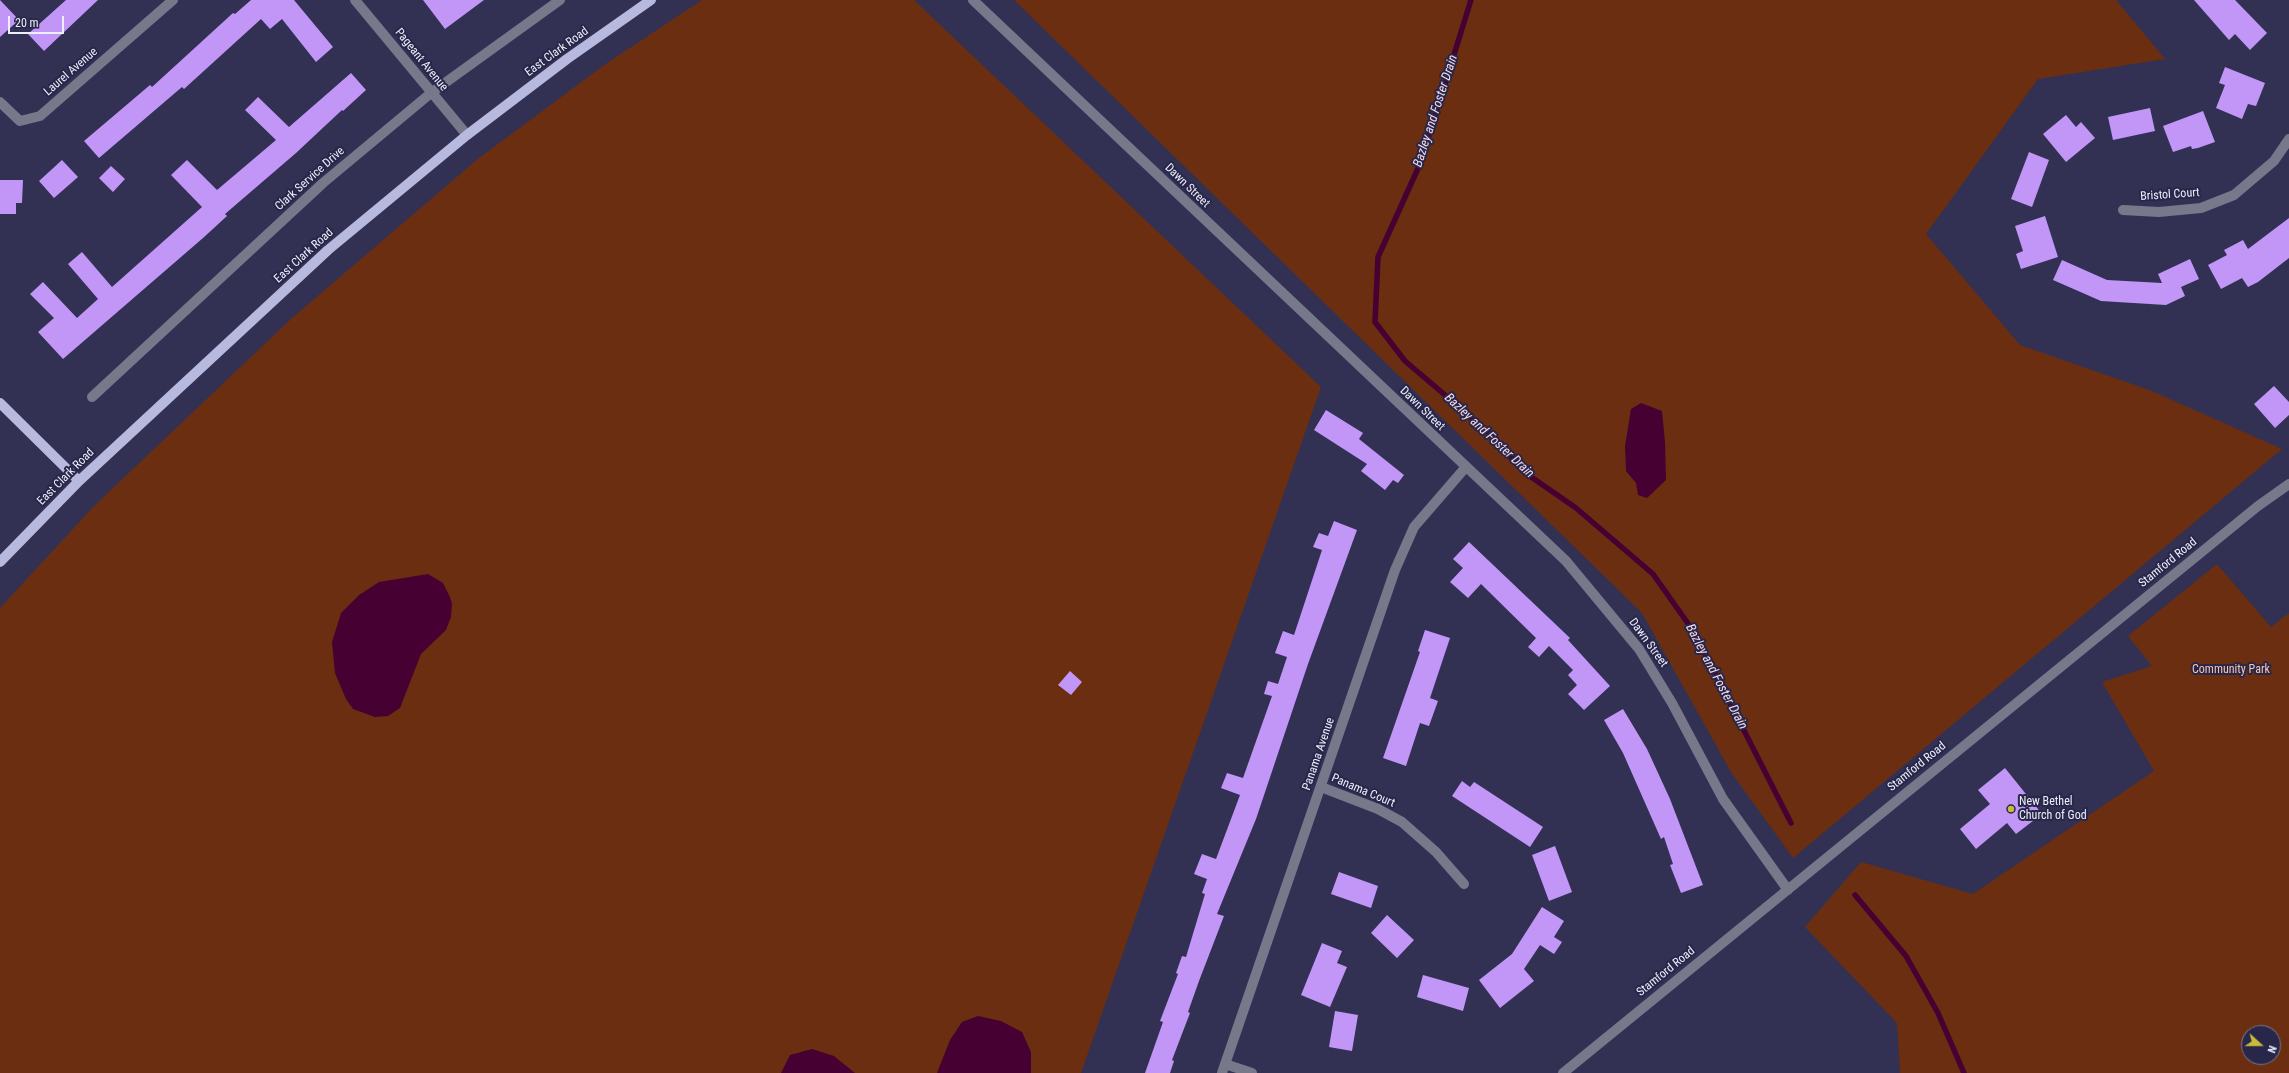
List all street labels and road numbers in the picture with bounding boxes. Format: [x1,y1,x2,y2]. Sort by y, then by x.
street label: East Clark Road [523,24,591,80]
street label: Pageant Avenue [391,26,451,94]
street label: Laurel Avenue [41,45,101,99]
street label: Clark Service Drive [272,144,348,214]
street label: Dawn Street [1161,161,1213,211]
street label: Bristol Court [2140,186,2200,204]
street label: East Clark Road [271,226,337,286]
street label: Dawn Street [1396,384,1448,434]
street label: East Clark Road [34,445,98,509]
street label: Stamford Road [2136,535,2200,591]
street label: Dawn Street [1625,616,1671,670]
street label: Panama Avenue [1300,716,1338,792]
street label: Stamford Road [1885,739,1949,795]
street label: Panama Court [1329,771,1397,811]
street label: Stamford Road [1634,944,1698,1000]

